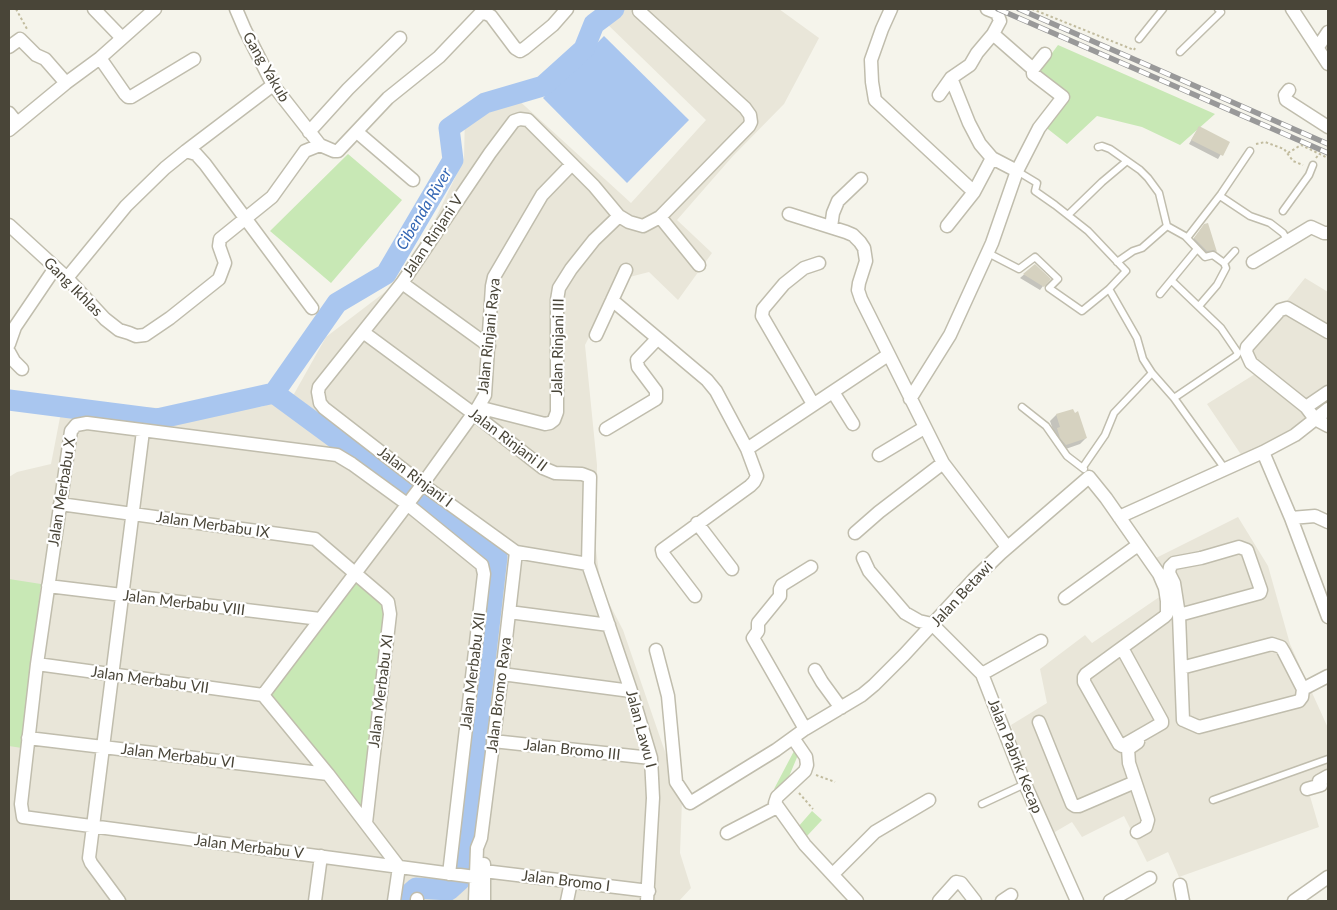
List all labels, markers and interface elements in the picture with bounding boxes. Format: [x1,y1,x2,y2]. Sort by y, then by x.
street label: Gang Yakub [239,29,293,105]
water label: Cibenda River [392,165,456,253]
street label: Jalan Rinjani V [399,192,467,280]
street label: Gang Ikhlas [40,254,106,320]
street label: Jalan Rinjani Raya [474,277,504,395]
street label: Jalan Rinjani III [548,298,568,396]
street label: Jalan Rinjani II [465,405,551,475]
street label: Jalan Merbabu X [45,436,79,548]
street label: Jalan Rinjani I [374,443,456,511]
street label: Jalan Merbabu IX [155,508,271,542]
street label: Jalan Betawi [927,558,997,630]
street label: Jalan Merbabu VIII [122,587,246,619]
street label: Jalan Merbabu XII [457,611,489,731]
street label: Jalan Merbabu XI [365,633,397,749]
street label: Jalan Bromo Raya [483,636,515,754]
street label: Jalan Merbabu VII [90,663,210,697]
street label: Jalan Lawu I [622,688,660,770]
street label: Jalan Pabrik Kecap [984,696,1046,816]
street label: Jalan Bromo III [523,736,621,764]
street label: Jalan Merbabu VI [120,740,236,772]
street label: Jalan Merbabu V [193,831,305,863]
street label: Jalan Bromo I [521,867,611,895]

